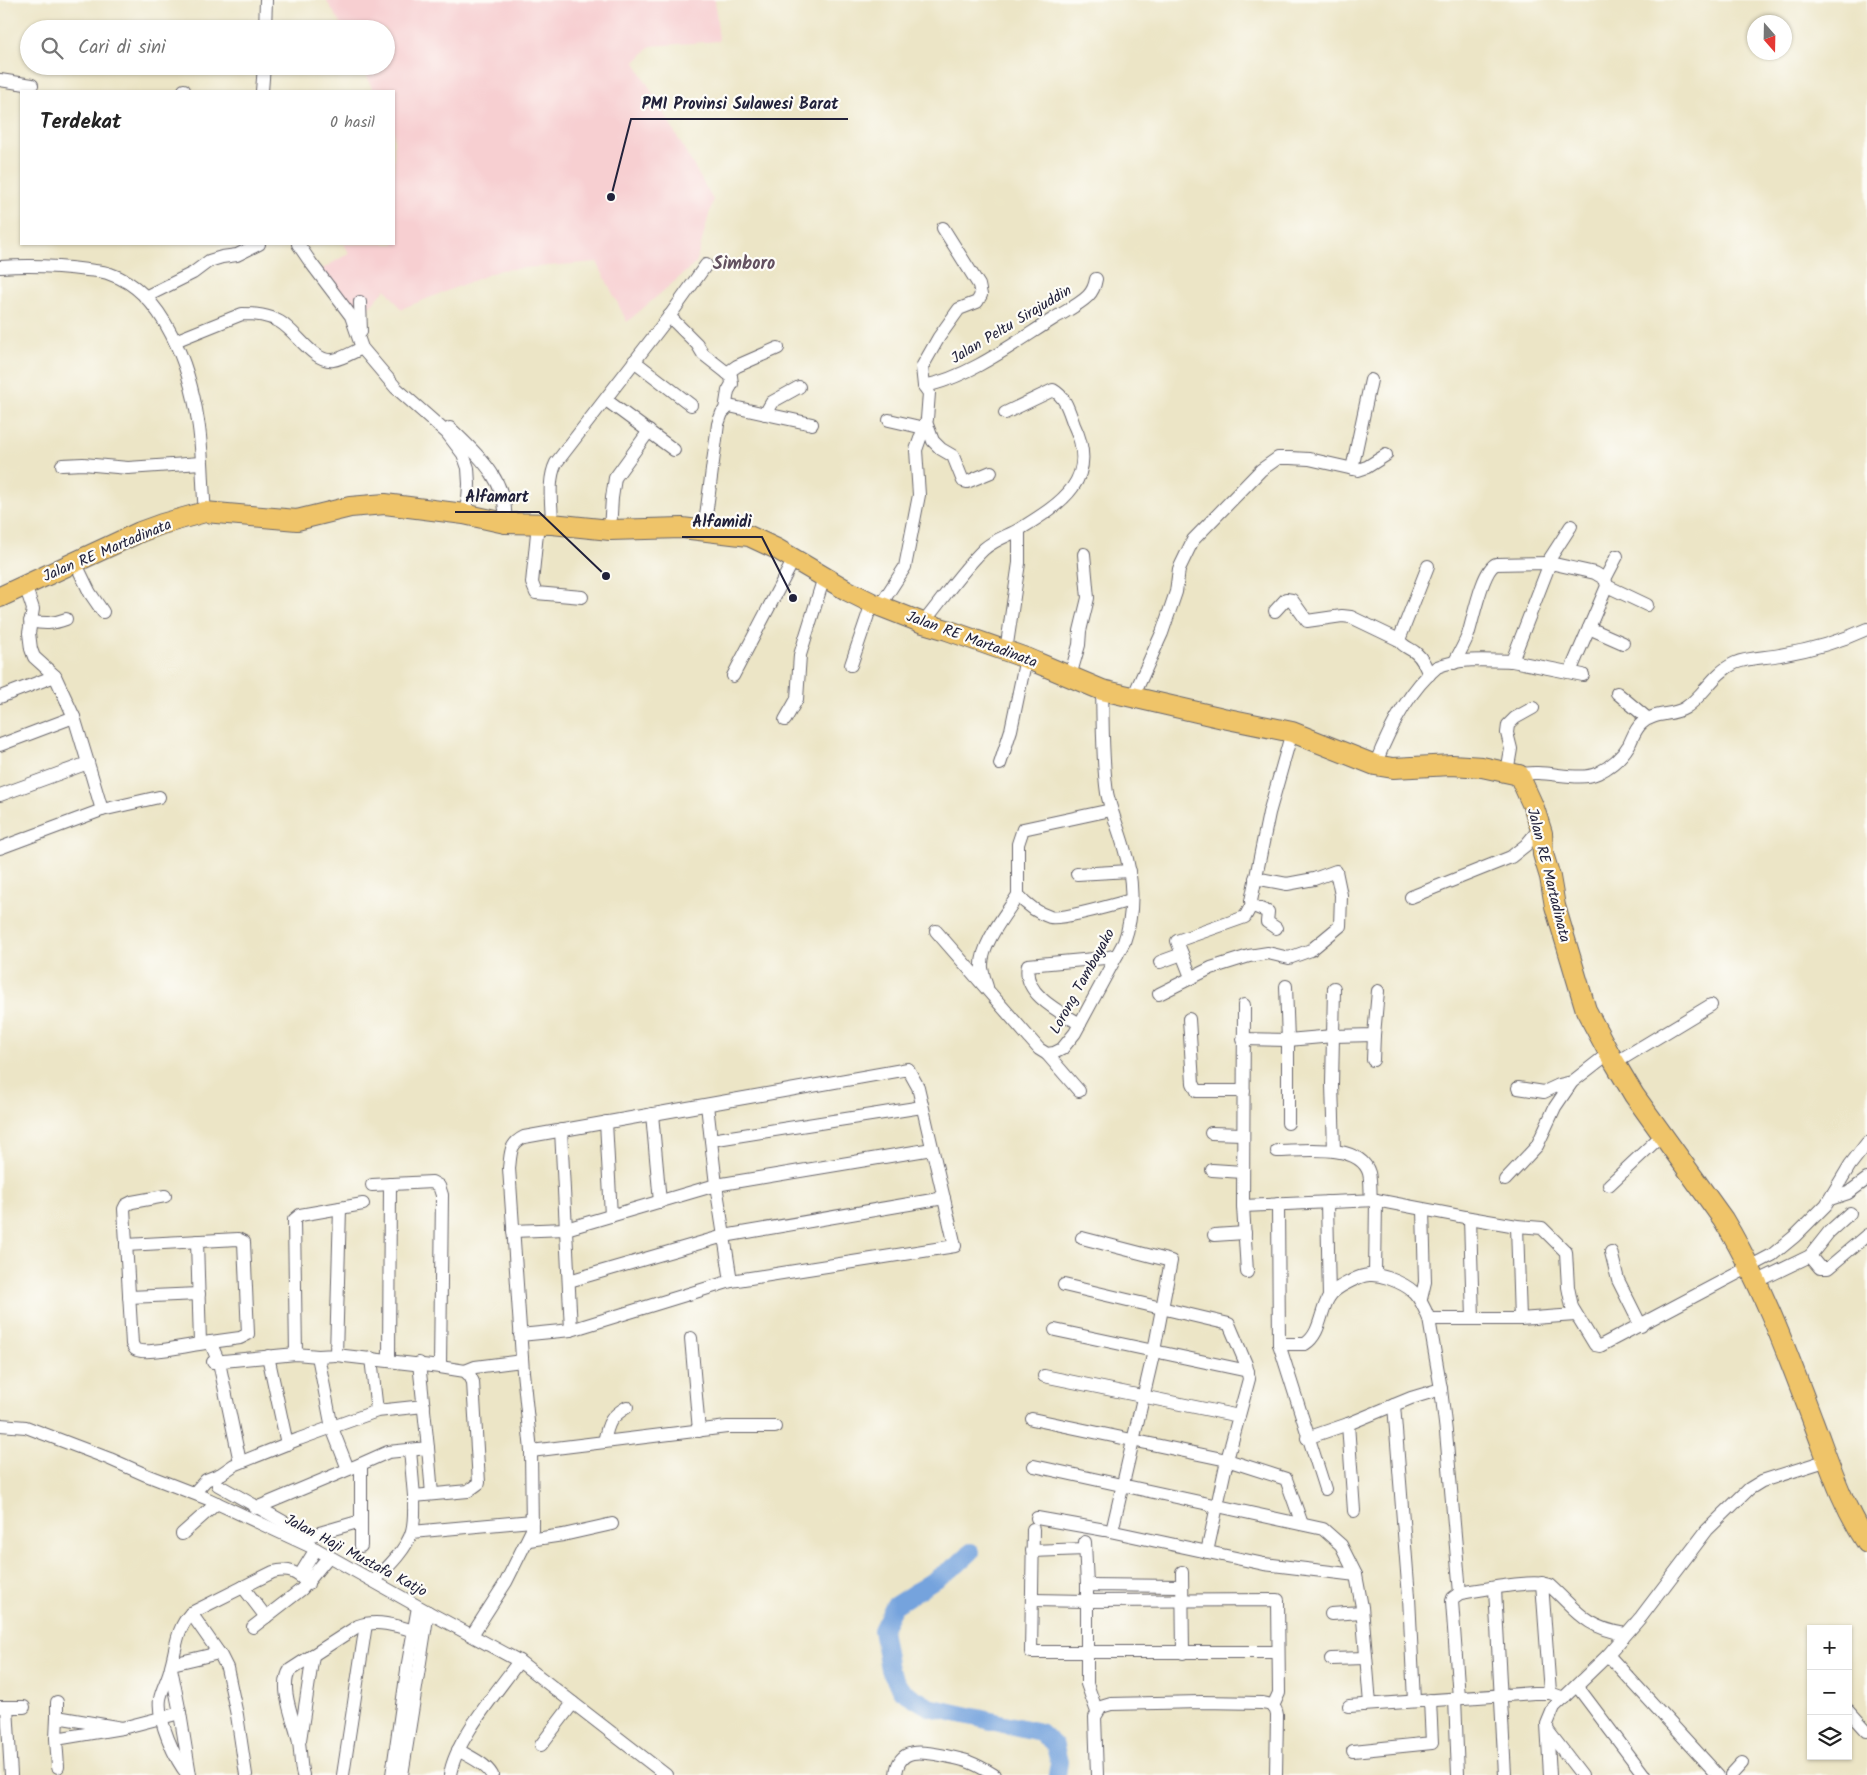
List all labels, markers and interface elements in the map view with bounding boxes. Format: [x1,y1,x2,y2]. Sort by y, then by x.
north arrow [1747,15,1792,60]
search box [20,20,395,75]
text: Cari di sini [78,33,166,63]
icon: search [38,34,66,62]
callout: PMI Provinsi Sulawesi Barat [631,88,848,119]
text: PMI Provinsi Sulawesi Barat [642,92,839,117]
text: Terdekat [40,106,121,139]
text: 0 hasil [330,110,375,135]
district label: Simboro [713,250,775,279]
street label: Jalan Peltu Sirajuddin [946,279,1077,371]
callout: Alfamart [455,481,539,512]
text: Alfamart [465,485,530,510]
callout: Alfamidi [682,506,762,537]
text: Alfamidi [692,510,753,535]
street label: Jalan RE Martadinata [39,513,176,589]
street label: Jalan RE Martadinata [903,605,1041,675]
street label: Jalan RE Martadinata [1520,805,1576,945]
street label: Lorong Tambayako [1044,924,1122,1039]
street label: Jalan Haji Mustafa Katjo [280,1508,431,1604]
map controls [1807,1625,1852,1760]
button: + [1807,1625,1852,1670]
button: − [1807,1670,1852,1715]
button: layers [1807,1715,1852,1760]

